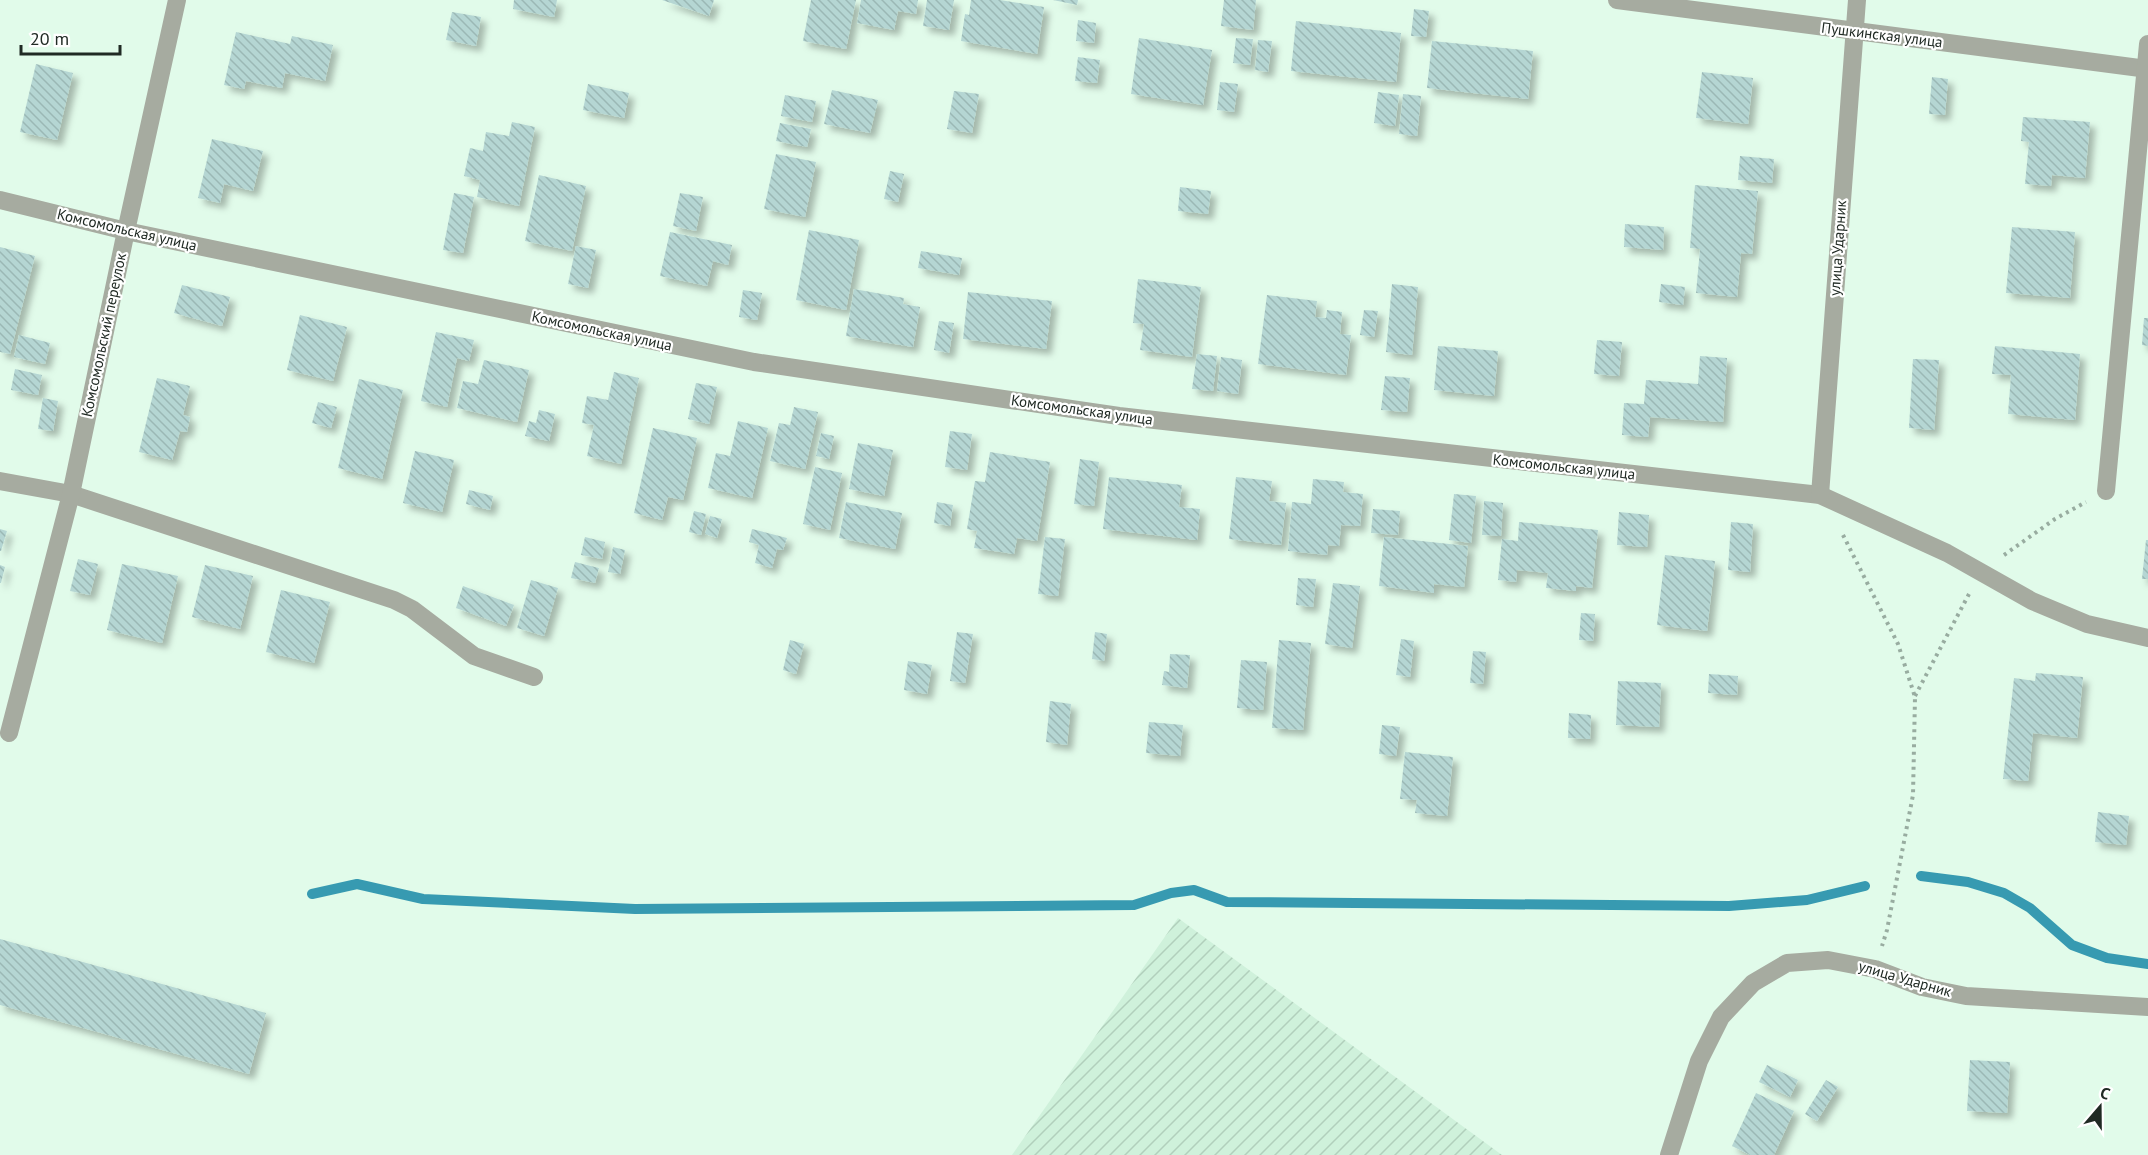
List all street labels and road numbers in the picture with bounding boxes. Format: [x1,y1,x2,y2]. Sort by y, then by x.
street label: Пушкинская улица [1820,18,1944,51]
street label: улица Ударник [1825,199,1850,296]
street label: Комсомольская улица [55,204,199,255]
street label: Комсомольский переулок [77,250,130,419]
street label: Комсомольская улица [530,306,674,355]
street label: Комсомольская улица [1010,390,1154,429]
street label: Комсомольская улица [1492,450,1636,483]
street label: улица Ударник [1856,956,1955,1001]

